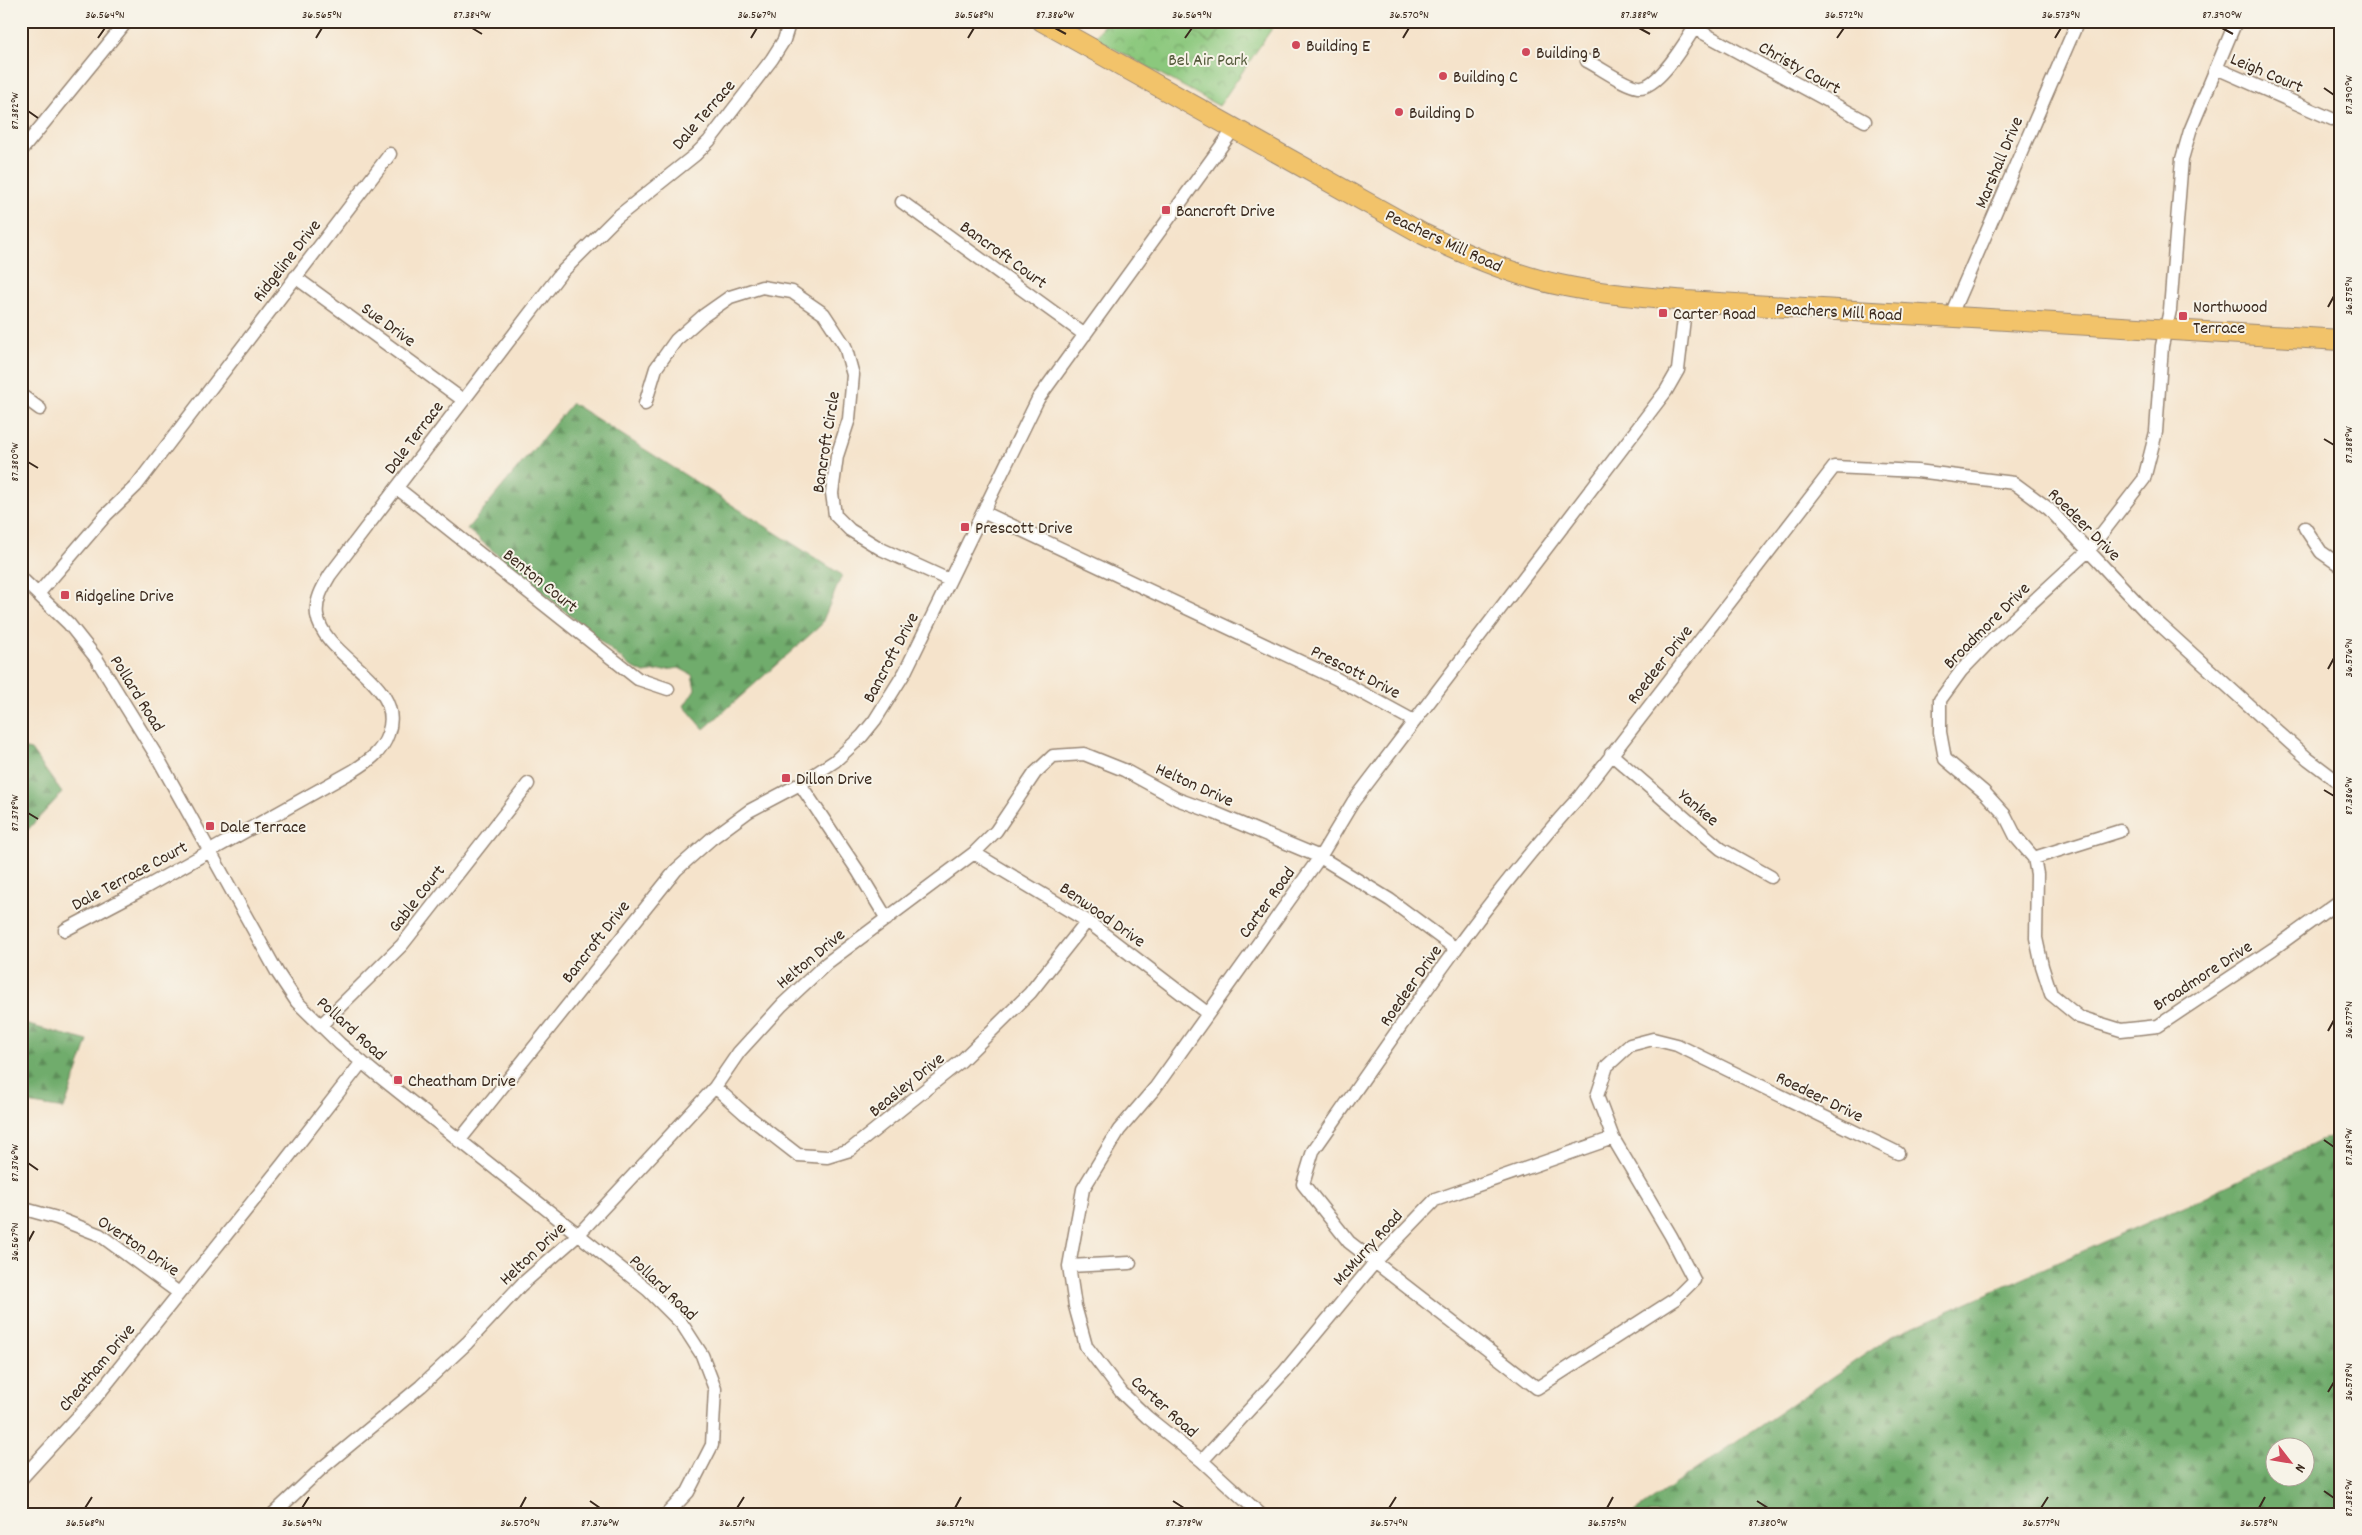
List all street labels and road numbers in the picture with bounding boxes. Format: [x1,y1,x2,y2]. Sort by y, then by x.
street label: Christy Court [1753,36,1845,102]
street label: Leigh Court [2226,48,2307,101]
street label: Dale Terrace [667,75,743,156]
street label: Marshall Drive [1970,113,2031,213]
street label: Peachers Mill Road [1380,204,1506,280]
street label: Ridgeline Drive [248,215,328,308]
street label: Bancroft Court [954,216,1052,296]
street label: Sue Drive [355,298,420,355]
street label: Peachers Mill Road [1775,298,1903,329]
street label: Bancroft Circle [807,390,848,495]
street label: Dale Terrace [379,397,451,480]
street label: Roedeer Drive [2041,484,2126,568]
street label: Benton Court [497,544,582,620]
street label: Broadmore Drive [1939,578,2037,676]
street label: Bancroft Drive [858,609,927,708]
street label: Roedeer Drive [1622,621,1700,710]
street label: Prescott Drive [1306,640,1404,707]
street label: Pollard Road [102,651,169,737]
street label: Helton Drive [1151,758,1237,815]
street label: Yankee [1672,784,1723,834]
street label: Dale Terrace Court [68,836,193,918]
street label: Gable Court [384,860,453,939]
street label: Carter Road [1234,863,1303,944]
street label: Benwood Drive [1054,877,1150,955]
street label: Bancroft Drive [557,896,637,989]
street label: Helton Drive [772,924,852,996]
street label: Broadmore Drive [2149,936,2258,1019]
street label: Roedeer Drive [1375,941,1449,1032]
street label: Pollard Road [310,992,391,1068]
street label: Beasley Drive [864,1048,951,1124]
street label: Roedeer Drive [1771,1066,1867,1130]
street label: McMurry Road [1328,1205,1410,1292]
street label: Overton Drive [92,1210,184,1284]
street label: Helton Drive [495,1217,573,1292]
street label: Pollard Road [623,1250,702,1328]
street label: Cheatham Drive [54,1319,142,1418]
street label: Carter Road [1124,1371,1203,1445]

